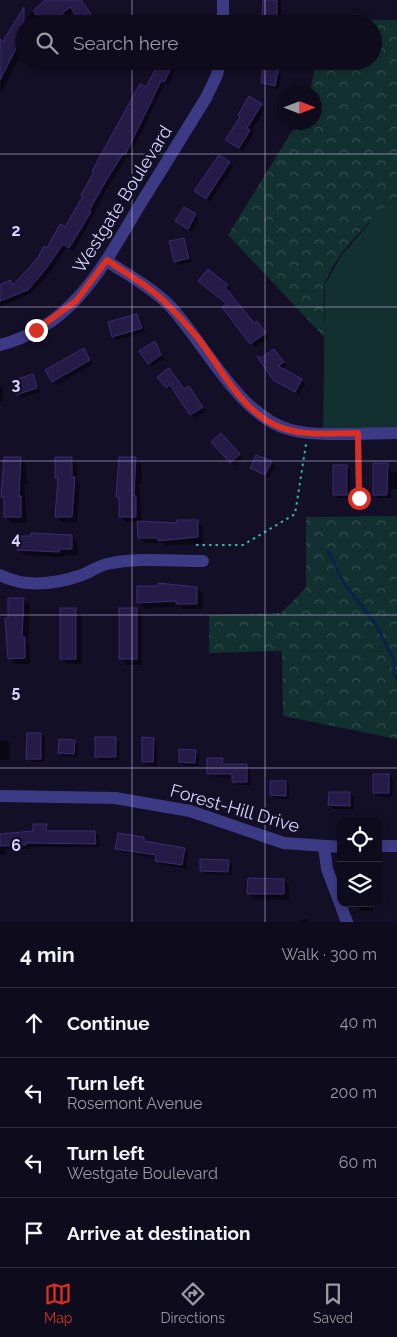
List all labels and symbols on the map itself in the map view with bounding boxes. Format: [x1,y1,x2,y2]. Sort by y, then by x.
north arrow [277,85,322,130]
street label: Westgate Boulevard [68,121,176,277]
text: 2 [11,221,21,240]
route end [25,319,48,342]
text: 3 [12,375,21,394]
route start [348,487,371,510]
text: 4 [11,529,21,548]
text: 5 [12,682,21,701]
street label: Forest-Hill Drive [168,779,303,837]
text: 6 [11,836,21,855]

